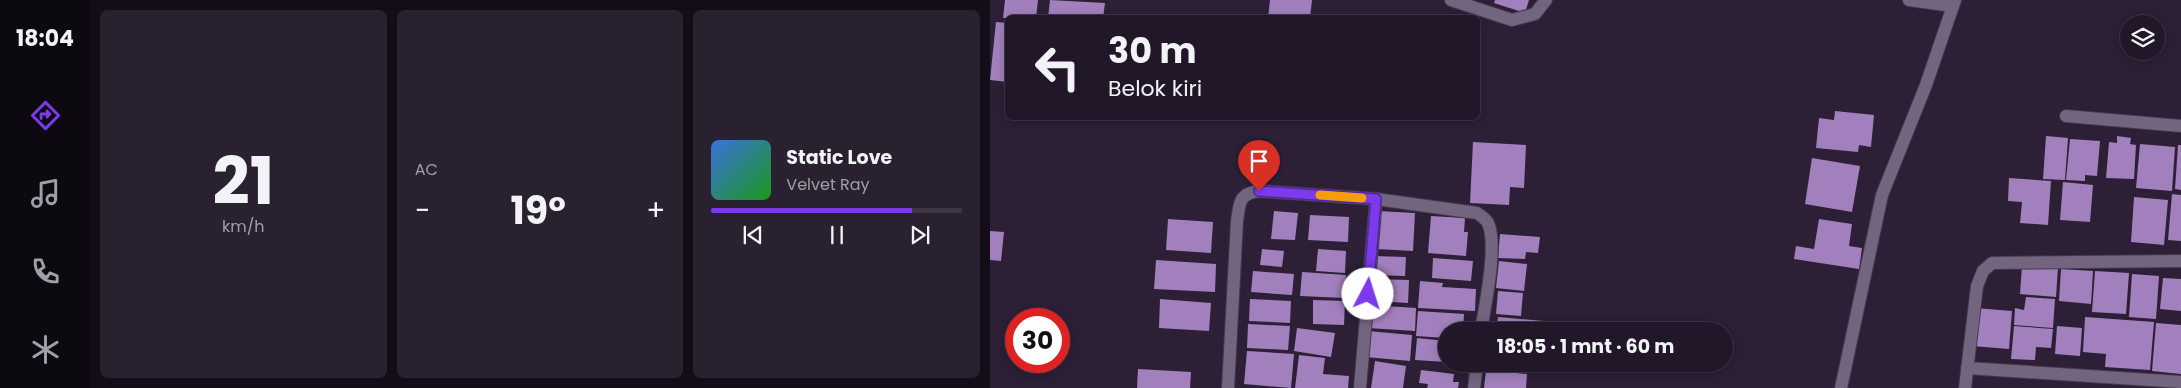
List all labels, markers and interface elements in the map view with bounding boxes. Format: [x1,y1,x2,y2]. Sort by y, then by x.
map controls [2120,15,2165,60]
button: layers [2120,15,2165,60]
text: 18:04 [16,23,74,54]
text: 30 m [1108,26,1196,75]
icon: left [1025,35,1090,100]
text: Belok kiri [1108,73,1202,104]
icon: directions [28,98,63,133]
text: 21 [213,136,274,227]
pin [1238,140,1280,191]
text: Static Love [786,144,892,171]
icon: arrive [1245,147,1273,175]
text: AC [415,158,438,181]
text: Velvet Ray [786,173,870,196]
icon: music [28,176,63,211]
text: 19° [511,184,566,237]
text: − [415,191,430,230]
text: + [646,191,665,230]
text: km/h [222,215,265,238]
icon: previous [739,221,767,249]
icon: pause [823,221,851,249]
icon: next [906,221,934,249]
icon: phone [28,254,63,289]
position arrow [1341,267,1393,319]
speed limit sign: 30 [1005,308,1070,373]
icon: climate [28,332,63,367]
text: 18:05 · 1 mnt · 60 m [1497,333,1674,360]

